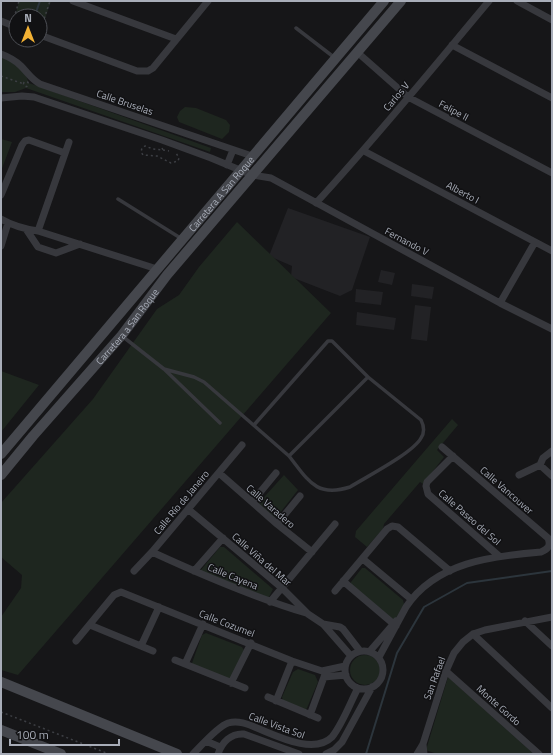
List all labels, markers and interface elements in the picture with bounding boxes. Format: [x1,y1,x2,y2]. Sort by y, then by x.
north arrow [8,8,48,48]
text: N [24,10,32,26]
street label: Carlos V [380,78,413,114]
street label: Calle Bruselas [95,86,155,119]
street label: Felipe II [436,96,471,125]
street label: Carretera A San Roque [185,153,258,235]
street label: Alberto I [444,177,482,207]
street label: Fernando V [382,224,432,259]
street label: Carretera a San Roque [92,285,163,368]
street label: Calle Vancouver [477,463,537,518]
street label: Calle Río de Janeiro [150,467,213,538]
street label: Calle Varadero [243,481,298,532]
street label: Calle Paseo del Sol [435,486,504,549]
street label: Calle Viña del Mar [229,529,295,590]
street label: Calle Cayena [205,560,260,593]
street label: Calle Cozumel [197,606,257,641]
street label: San Rafael [420,655,449,702]
street label: Monte Gordo [473,681,524,729]
street label: Calle Vista Sol [247,708,307,743]
scale bar [10,721,119,747]
text: 100 m [16,725,49,744]

